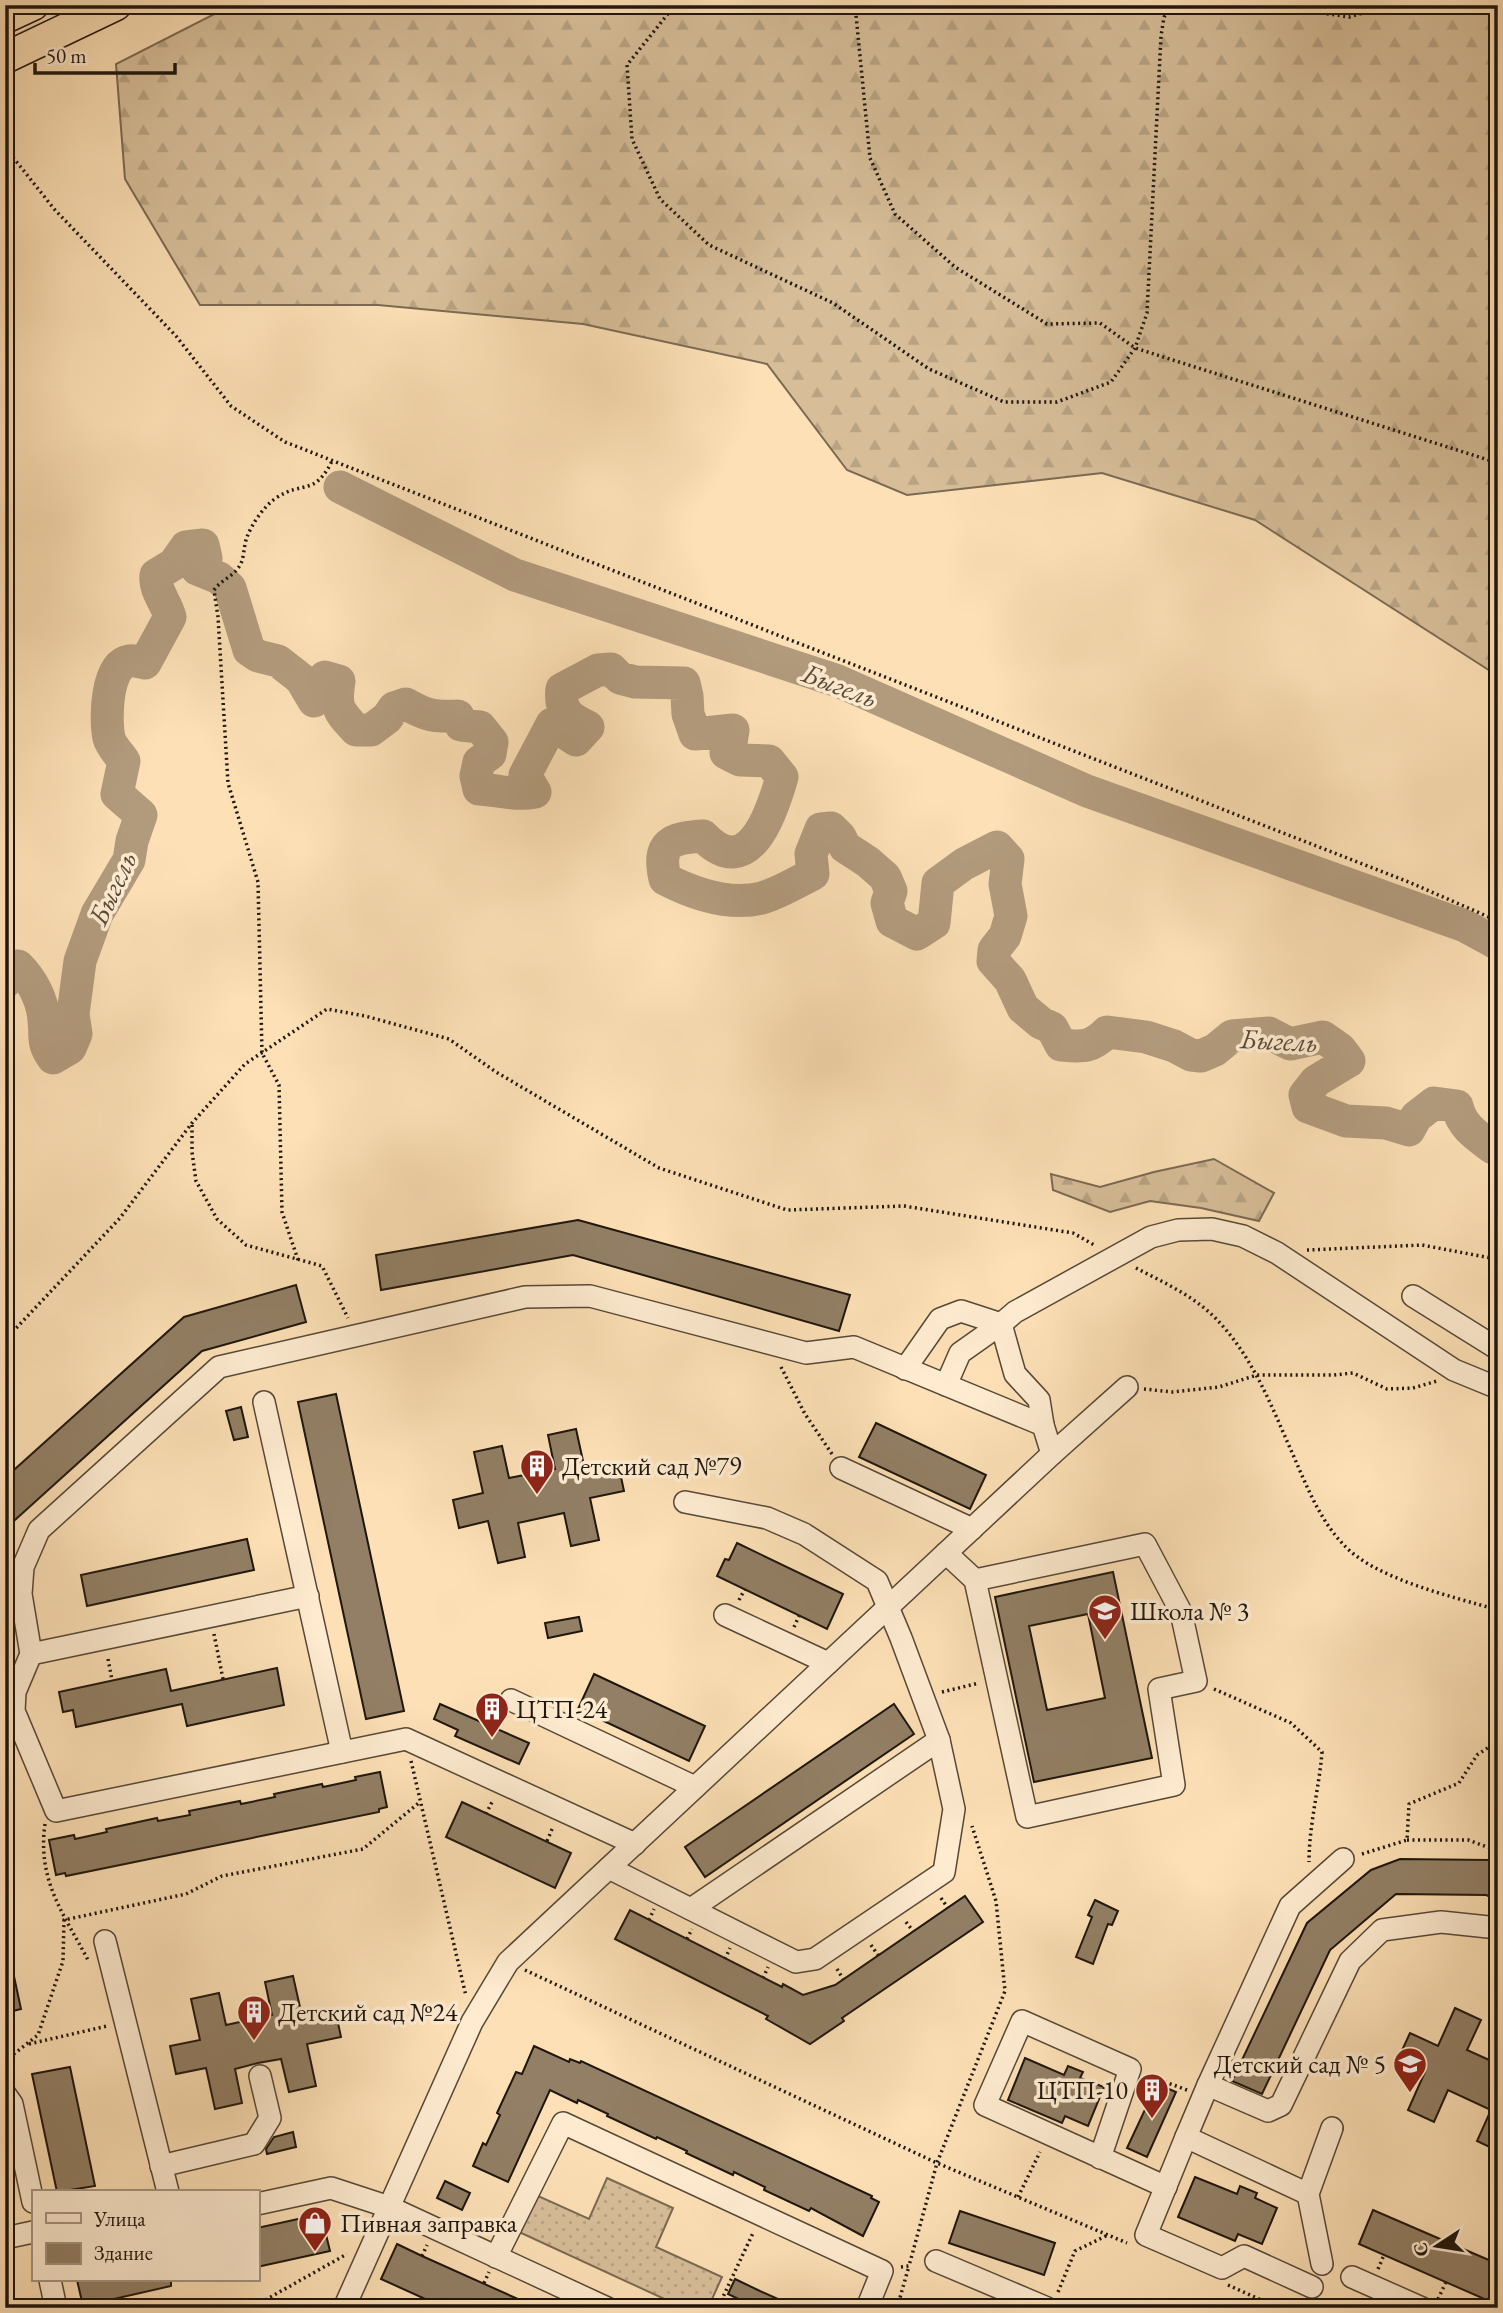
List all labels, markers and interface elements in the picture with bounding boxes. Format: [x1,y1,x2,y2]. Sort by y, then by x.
scale bar [35,32,175,76]
text: 50 m [46,42,87,69]
water label: Быгель [796,654,883,716]
water label: Быгель [79,845,145,932]
water label: Быгель [1238,1020,1319,1060]
building icon: Детский сад №79 [518,1447,556,1496]
place label: Детский сад №79 [562,1449,742,1483]
school or university icon: Школа № 3 [1086,1592,1124,1641]
place label: Школа № 3 [1130,1594,1249,1628]
building icon: ЦТП-24 [473,1690,511,1739]
place label: ЦТП-24 [516,1692,608,1726]
building icon: Детский сад №24 [235,1993,273,2042]
place label: Детский сад №24 [278,1995,458,2029]
school or university icon: Детский сад № 5 [1391,2045,1429,2094]
place label: Детский сад № 5 [1214,2047,1386,2081]
building icon: ЦТП-10 [1133,2071,1171,2120]
place label: ЦТП-10 [1037,2073,1128,2107]
legend [32,2190,259,2282]
shop icon: Пивная заправка [296,2204,334,2253]
text: Улица [93,2205,146,2232]
place label: Пивная заправка [340,2206,518,2240]
north arrow [1402,2212,1472,2282]
text: Здание [94,2239,153,2266]
text: С [1407,2240,1434,2259]

